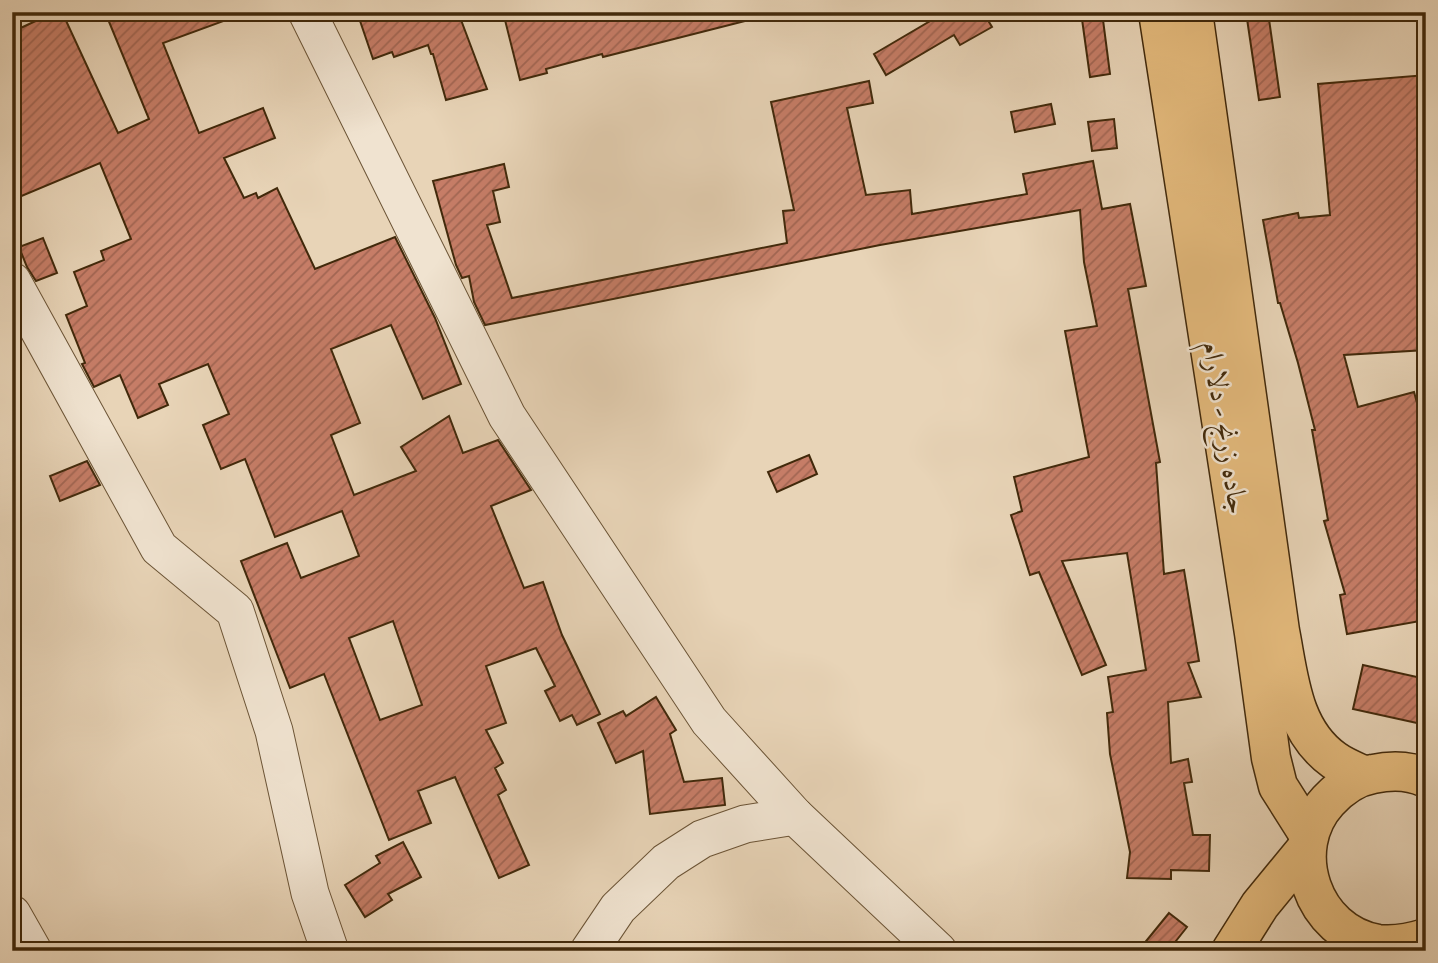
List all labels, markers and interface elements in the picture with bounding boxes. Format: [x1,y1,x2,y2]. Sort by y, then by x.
street label: جاده زرنج - دلارام [1188,339,1256,518]

